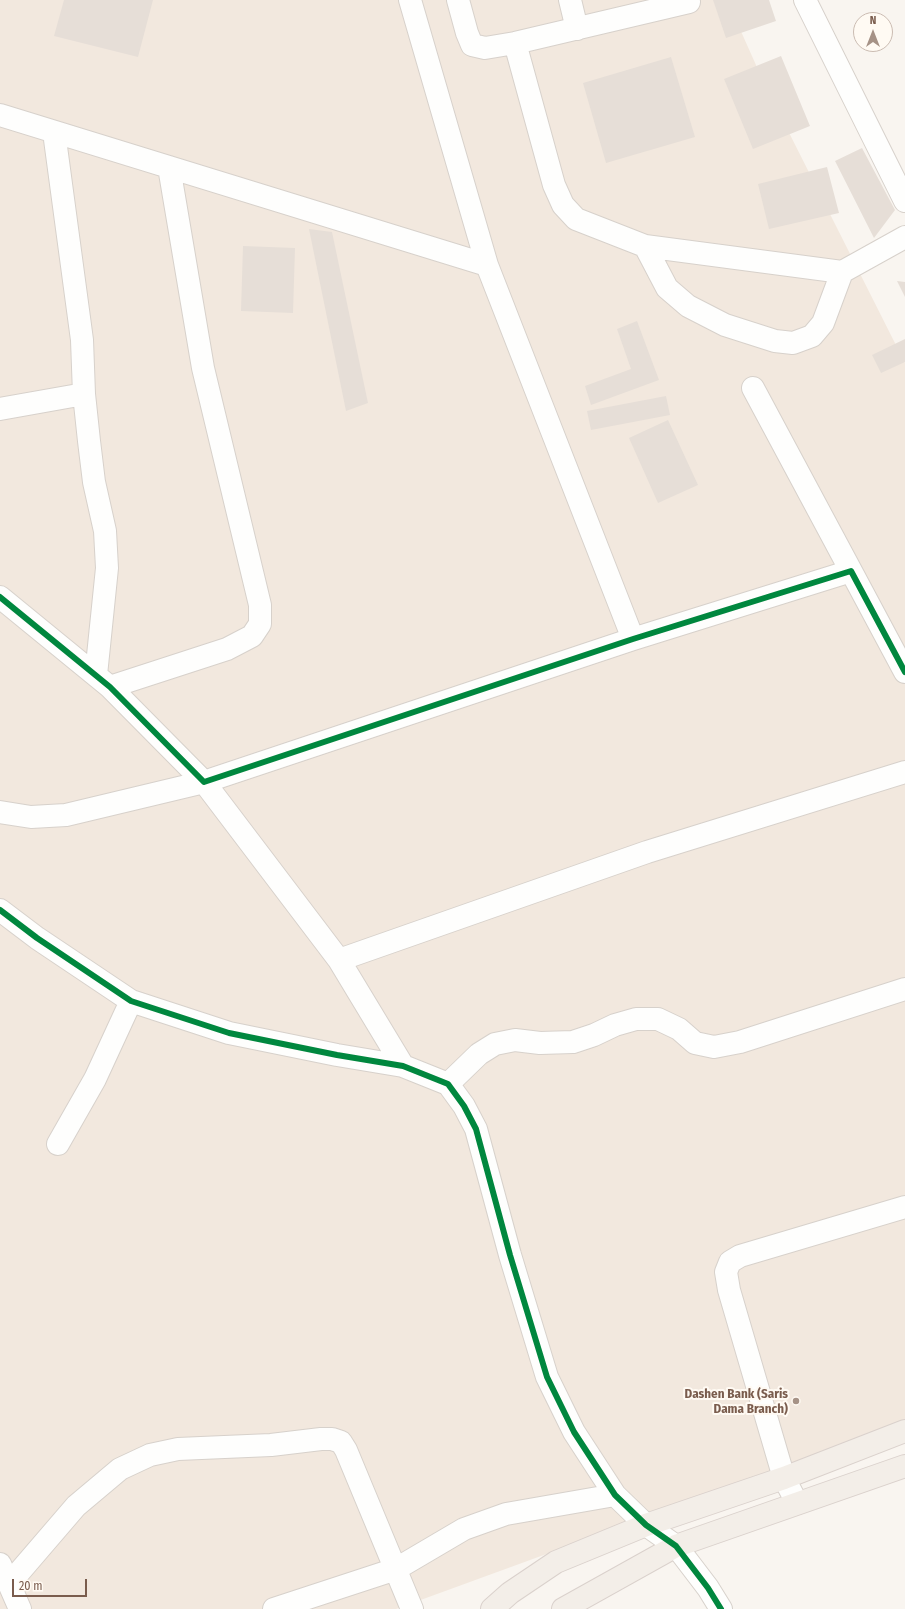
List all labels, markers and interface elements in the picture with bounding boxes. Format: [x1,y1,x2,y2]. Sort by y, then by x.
north arrow [853,12,893,52]
text: N [870,14,876,27]
place label: Dashen Bank (Saris Dama Branch) [685,1386,788,1417]
marker: Dashen Bank (Saris Dama Branch) [791,1396,801,1406]
scale bar [14,1571,89,1597]
text: 20 m [19,1579,43,1593]

